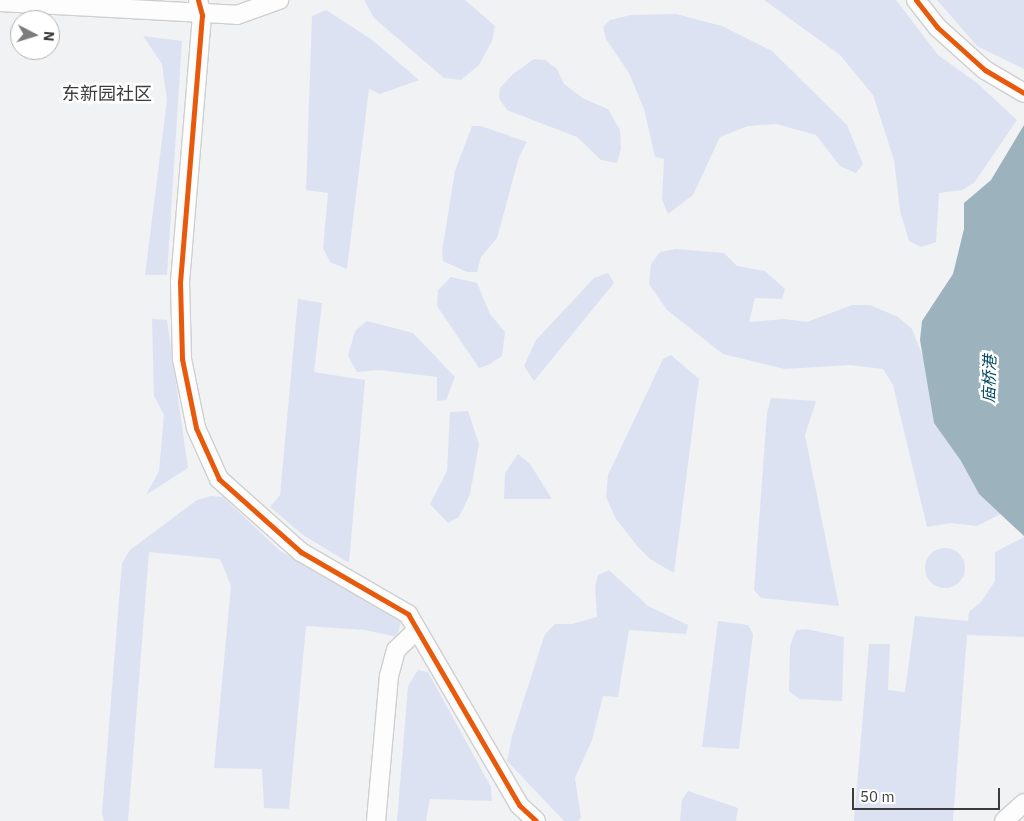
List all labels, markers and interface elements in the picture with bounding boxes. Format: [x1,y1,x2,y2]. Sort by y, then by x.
north arrow [10,10,60,60]
text: N [40,30,58,42]
district label: 东新园社区 [62,83,152,105]
water label: 庙桥港 [979,355,999,403]
scale bar [854,778,1002,810]
text: 50 m [860,787,895,806]

